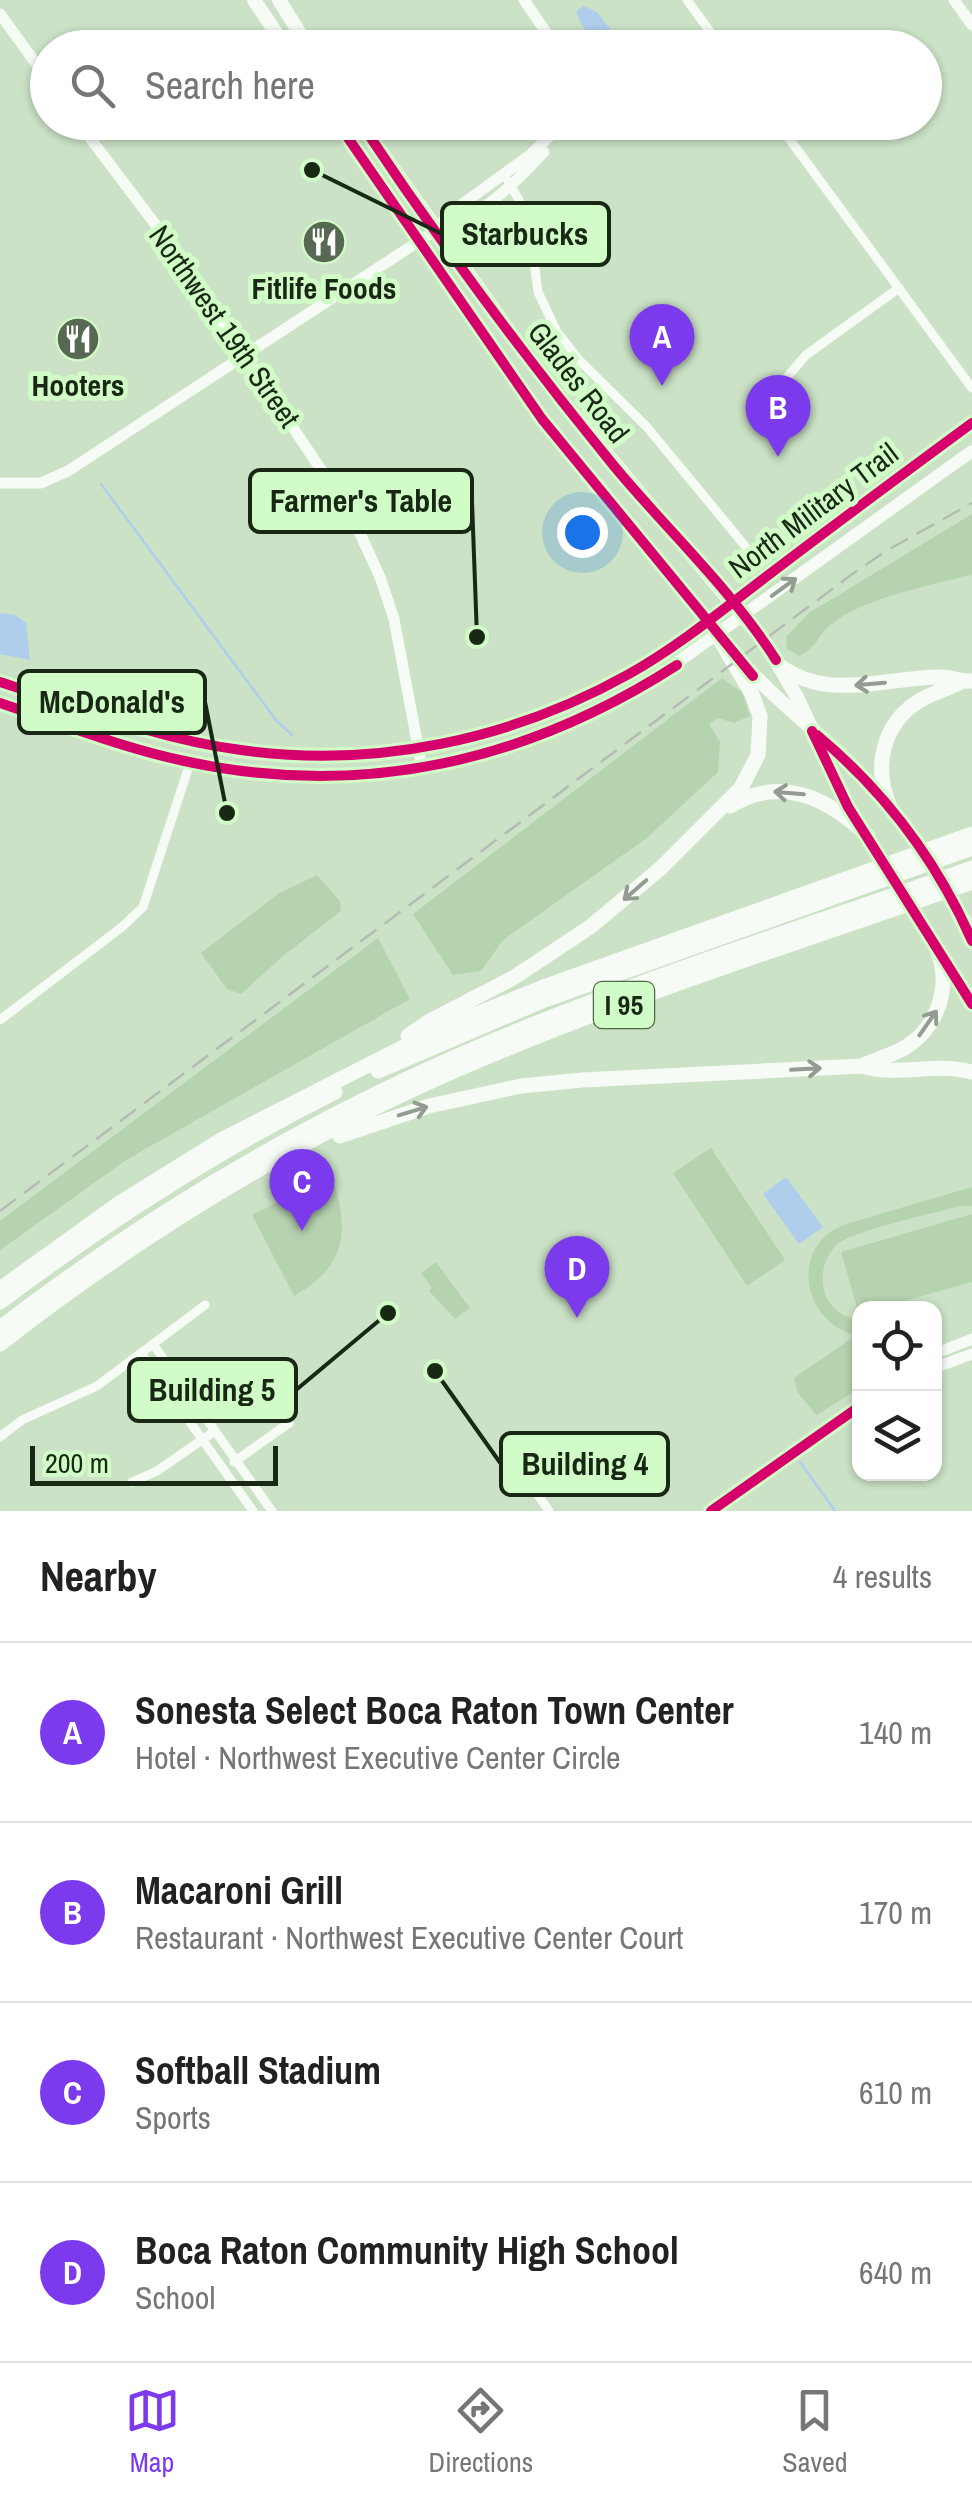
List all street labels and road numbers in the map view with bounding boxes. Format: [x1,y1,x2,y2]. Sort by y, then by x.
street label: Northwest 19th Street [140,217,310,435]
street label: Glades Road [519,313,639,451]
street label: North Military Trail [720,433,906,587]
road number: I 95 [594,982,654,1028]

